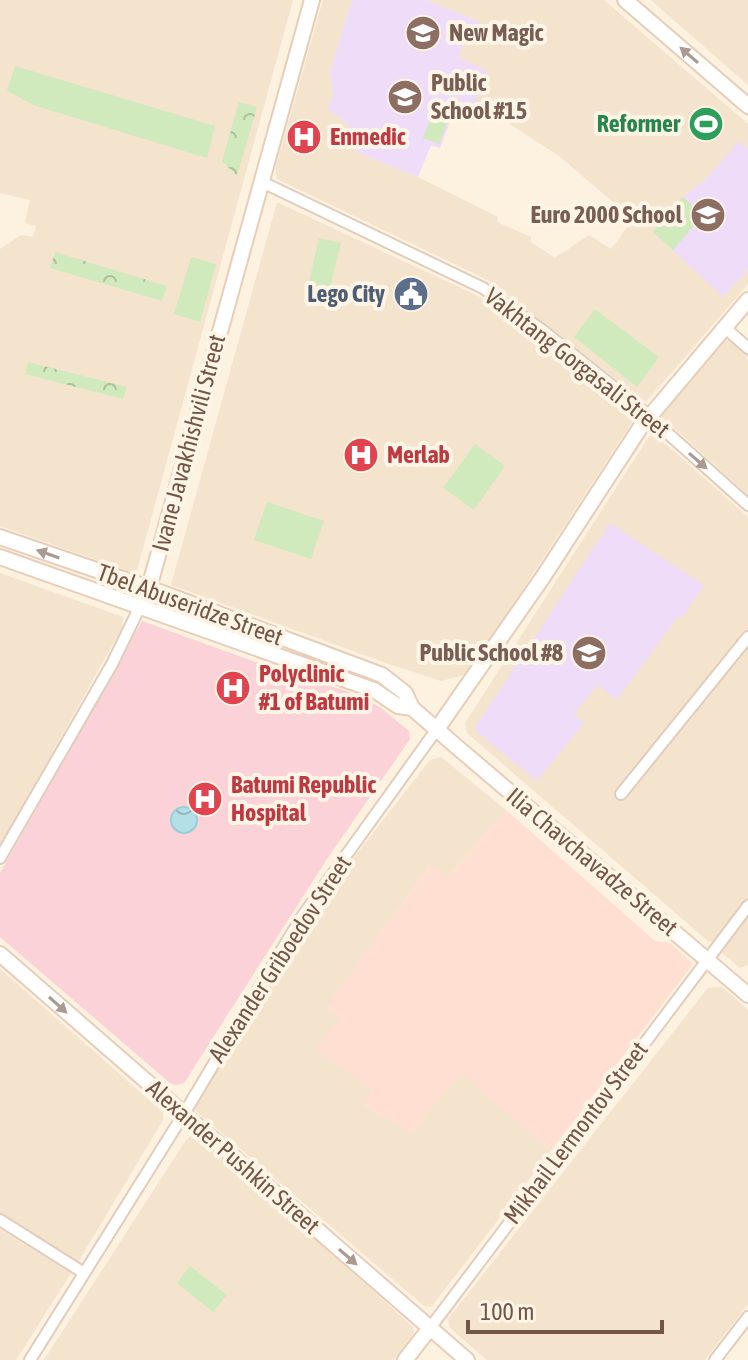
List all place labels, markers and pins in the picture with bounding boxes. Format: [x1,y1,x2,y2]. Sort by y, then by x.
school or university icon: New Magic [404,14,442,52]
place label: New Magic [449,19,544,46]
place label: Public School #15 [431,69,527,124]
school or university icon: Public School #15 [386,78,424,116]
sports icon: Reformer [687,105,725,143]
place label: Reformer [597,110,681,137]
hospital icon: Enmedic [285,118,323,156]
place label: Enmedic [330,123,406,150]
school or university icon: Euro 2000 School [689,196,727,234]
place label: Euro 2000 School [531,201,683,228]
public building icon: Lego City [392,275,430,313]
place label: Lego City [307,280,385,307]
hospital icon: Merlab [342,436,380,474]
place label: Merlab [387,441,450,468]
school or university icon: Public School #8 [570,634,608,672]
place label: Public School #8 [420,639,563,666]
place label: Polyclinic #1 of Batumi [258,660,369,715]
hospital icon: Polyclinic #1 of Batumi [214,669,252,707]
place label: Batumi Republic Hospital [231,771,376,826]
hospital icon: Batumi Republic Hospital [186,780,224,818]

